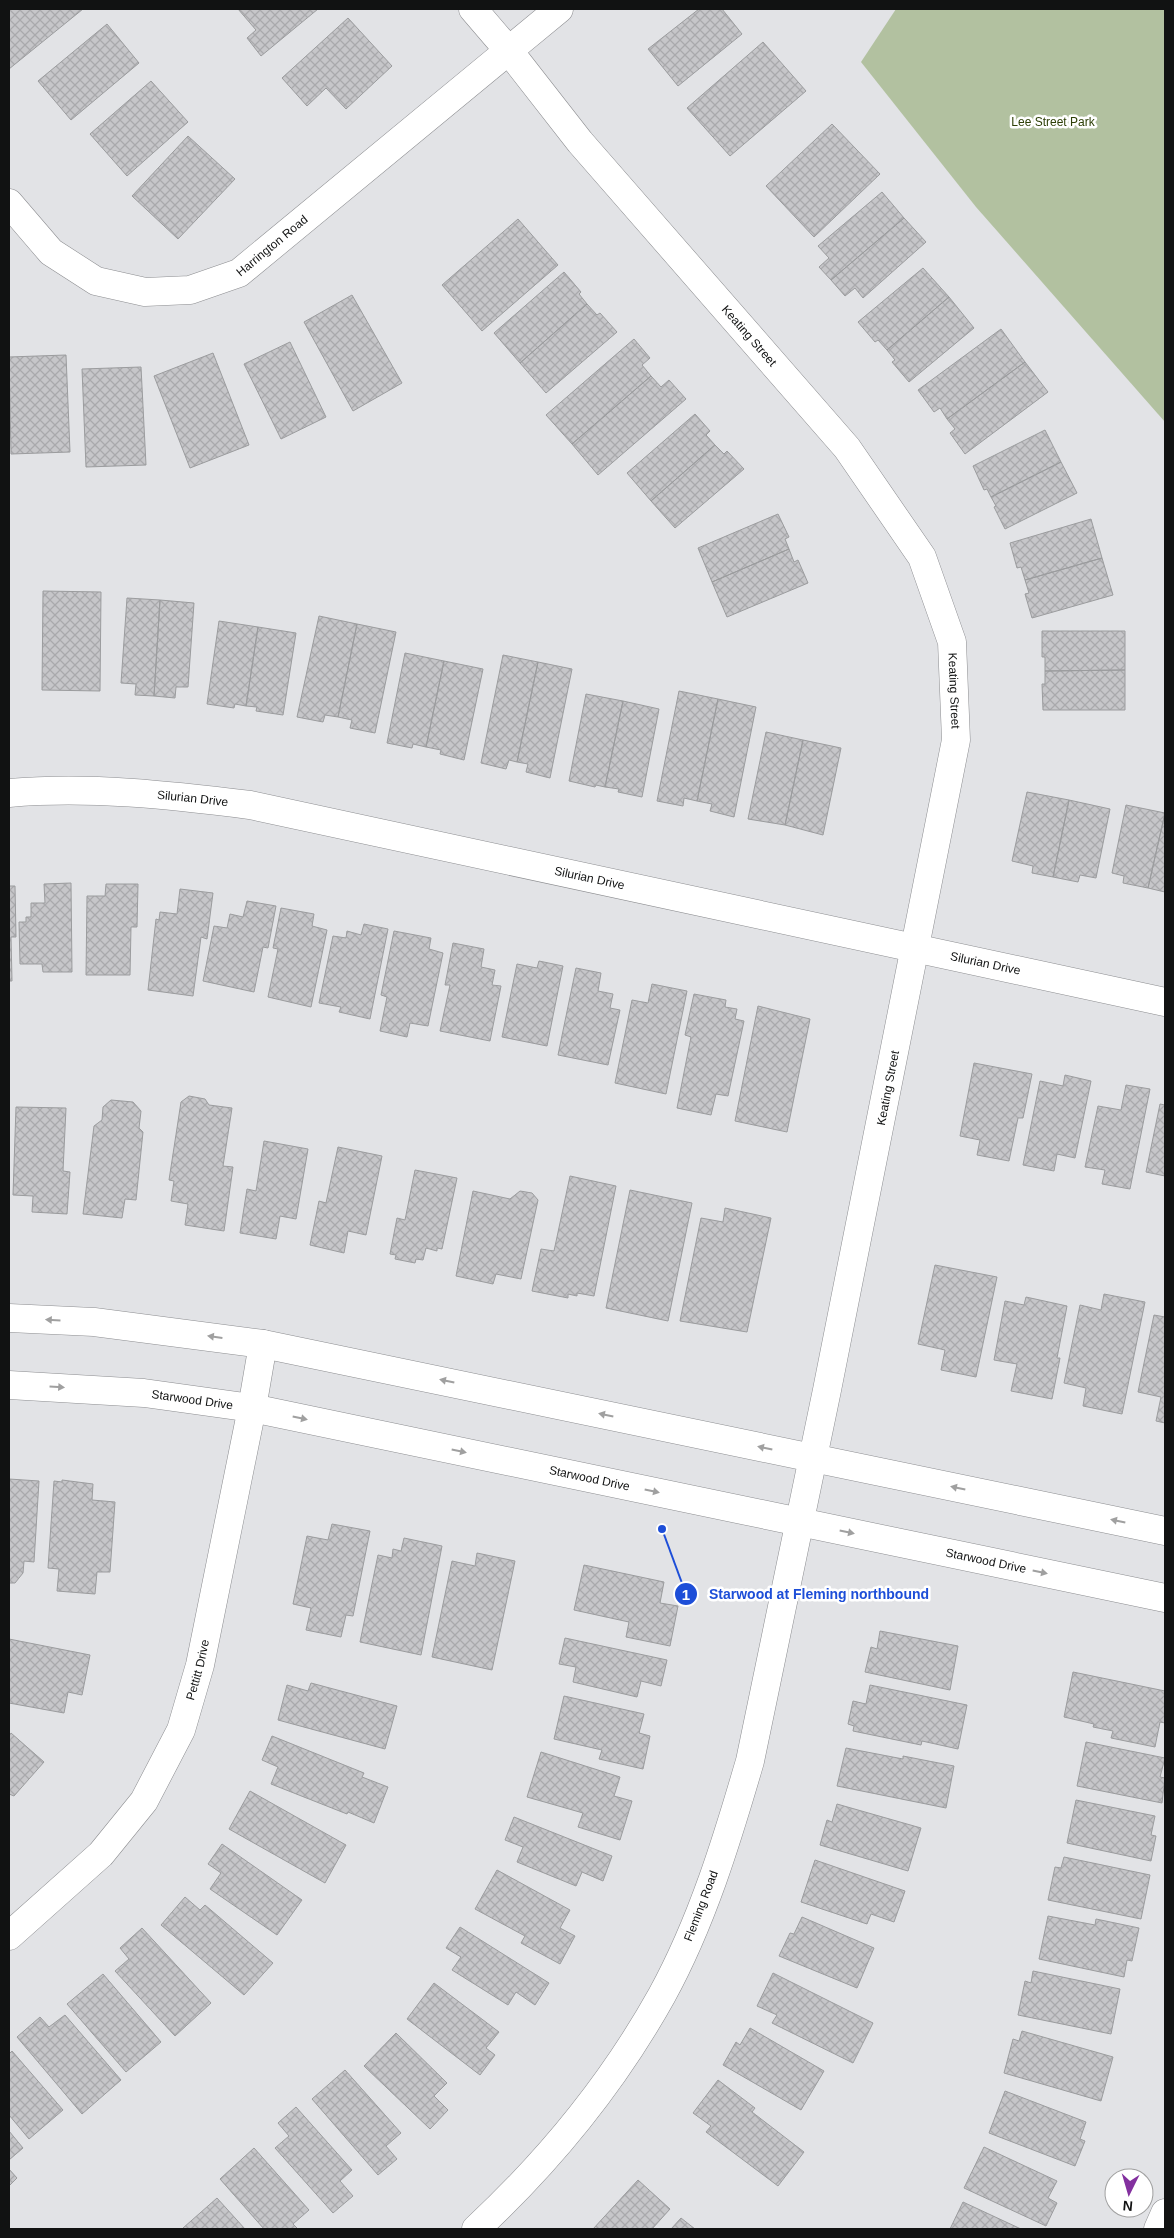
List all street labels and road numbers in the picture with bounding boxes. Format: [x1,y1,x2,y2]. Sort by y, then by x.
street label: Harrington Road [234,212,310,279]
street label: Keating Street [719,303,780,370]
street label: Keating Street [945,652,963,730]
street label: Silurian Drive [156,788,229,809]
street label: Silurian Drive [553,864,626,893]
street label: Silurian Drive [949,949,1022,978]
street label: Keating Street [874,1049,902,1127]
street label: Starwood Drive [151,1387,234,1412]
street label: Starwood Drive [548,1463,631,1494]
street label: Starwood Drive [944,1546,1028,1576]
street label: Pettitt Drive [183,1638,212,1702]
street label: Fleming Road [681,1869,721,1943]

